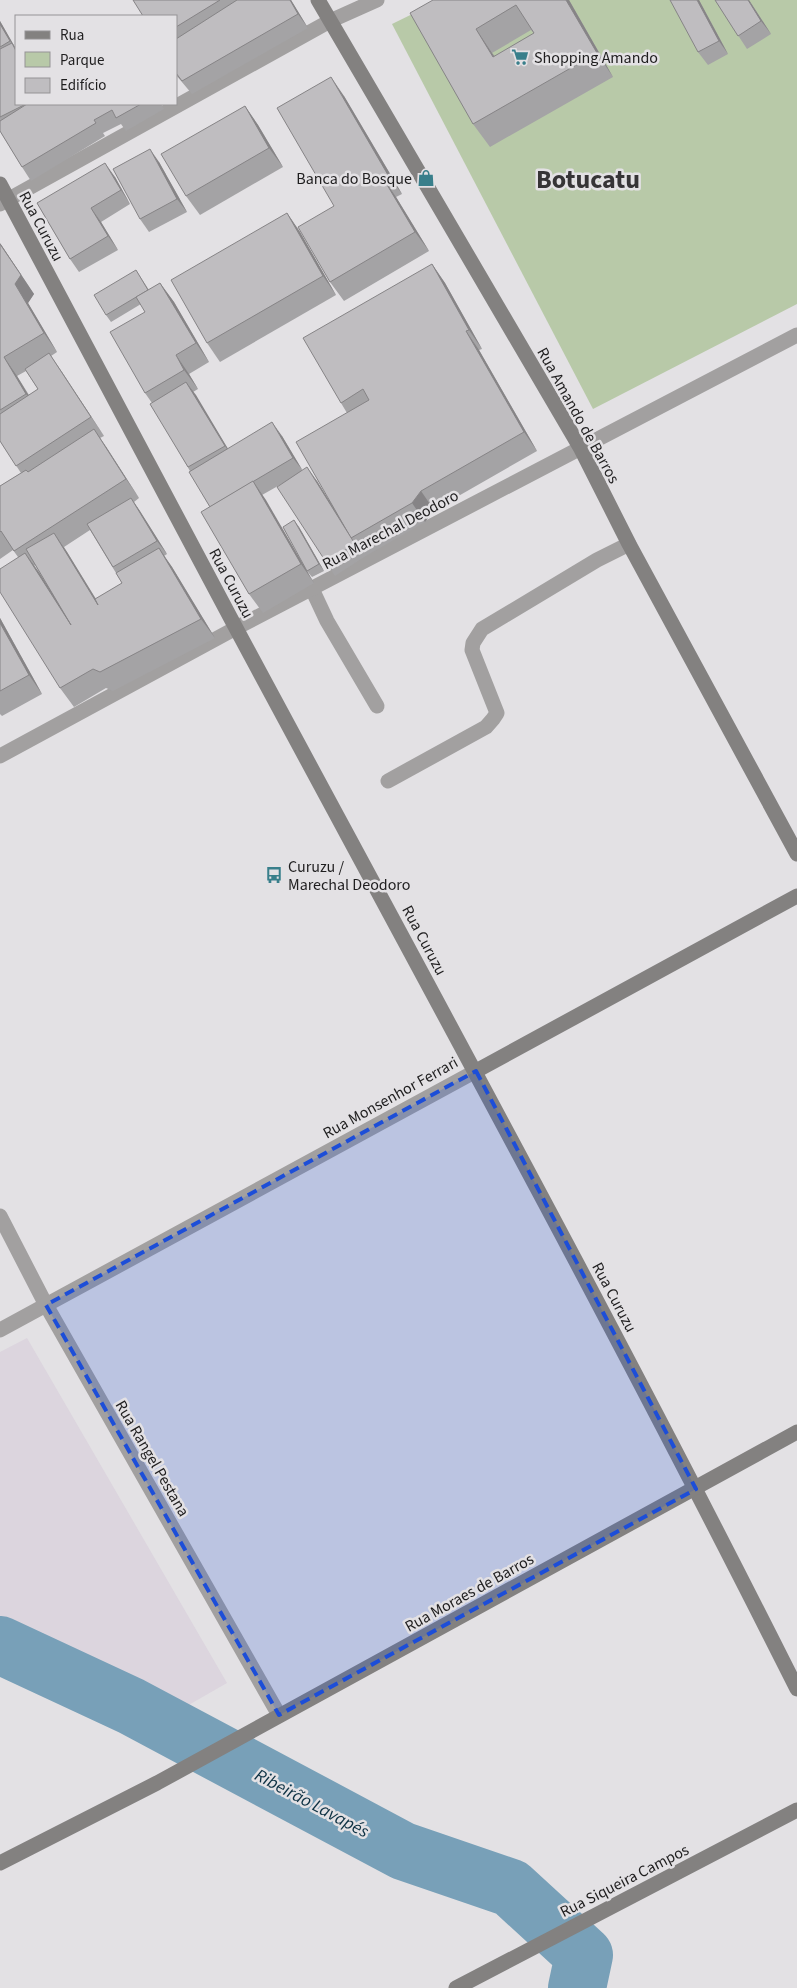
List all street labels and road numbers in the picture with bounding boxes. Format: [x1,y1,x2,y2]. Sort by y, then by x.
street label: Rua Curuzu [13,188,69,265]
street label: Rua Amando de Barros [532,344,625,488]
street label: Rua Marechal Deodoro [318,485,463,575]
street label: Rua Curuzu [203,545,259,622]
street label: Rua Curuzu [396,902,452,979]
street label: Rua Monsenhor Ferrari [319,1052,462,1144]
street label: Rua Curuzu [586,1259,642,1336]
street label: Rua Rangel Pestana [110,1396,194,1521]
street label: Rua Moraes de Barros [401,1548,538,1637]
street label: Rua Siqueira Campos [556,1839,693,1923]

